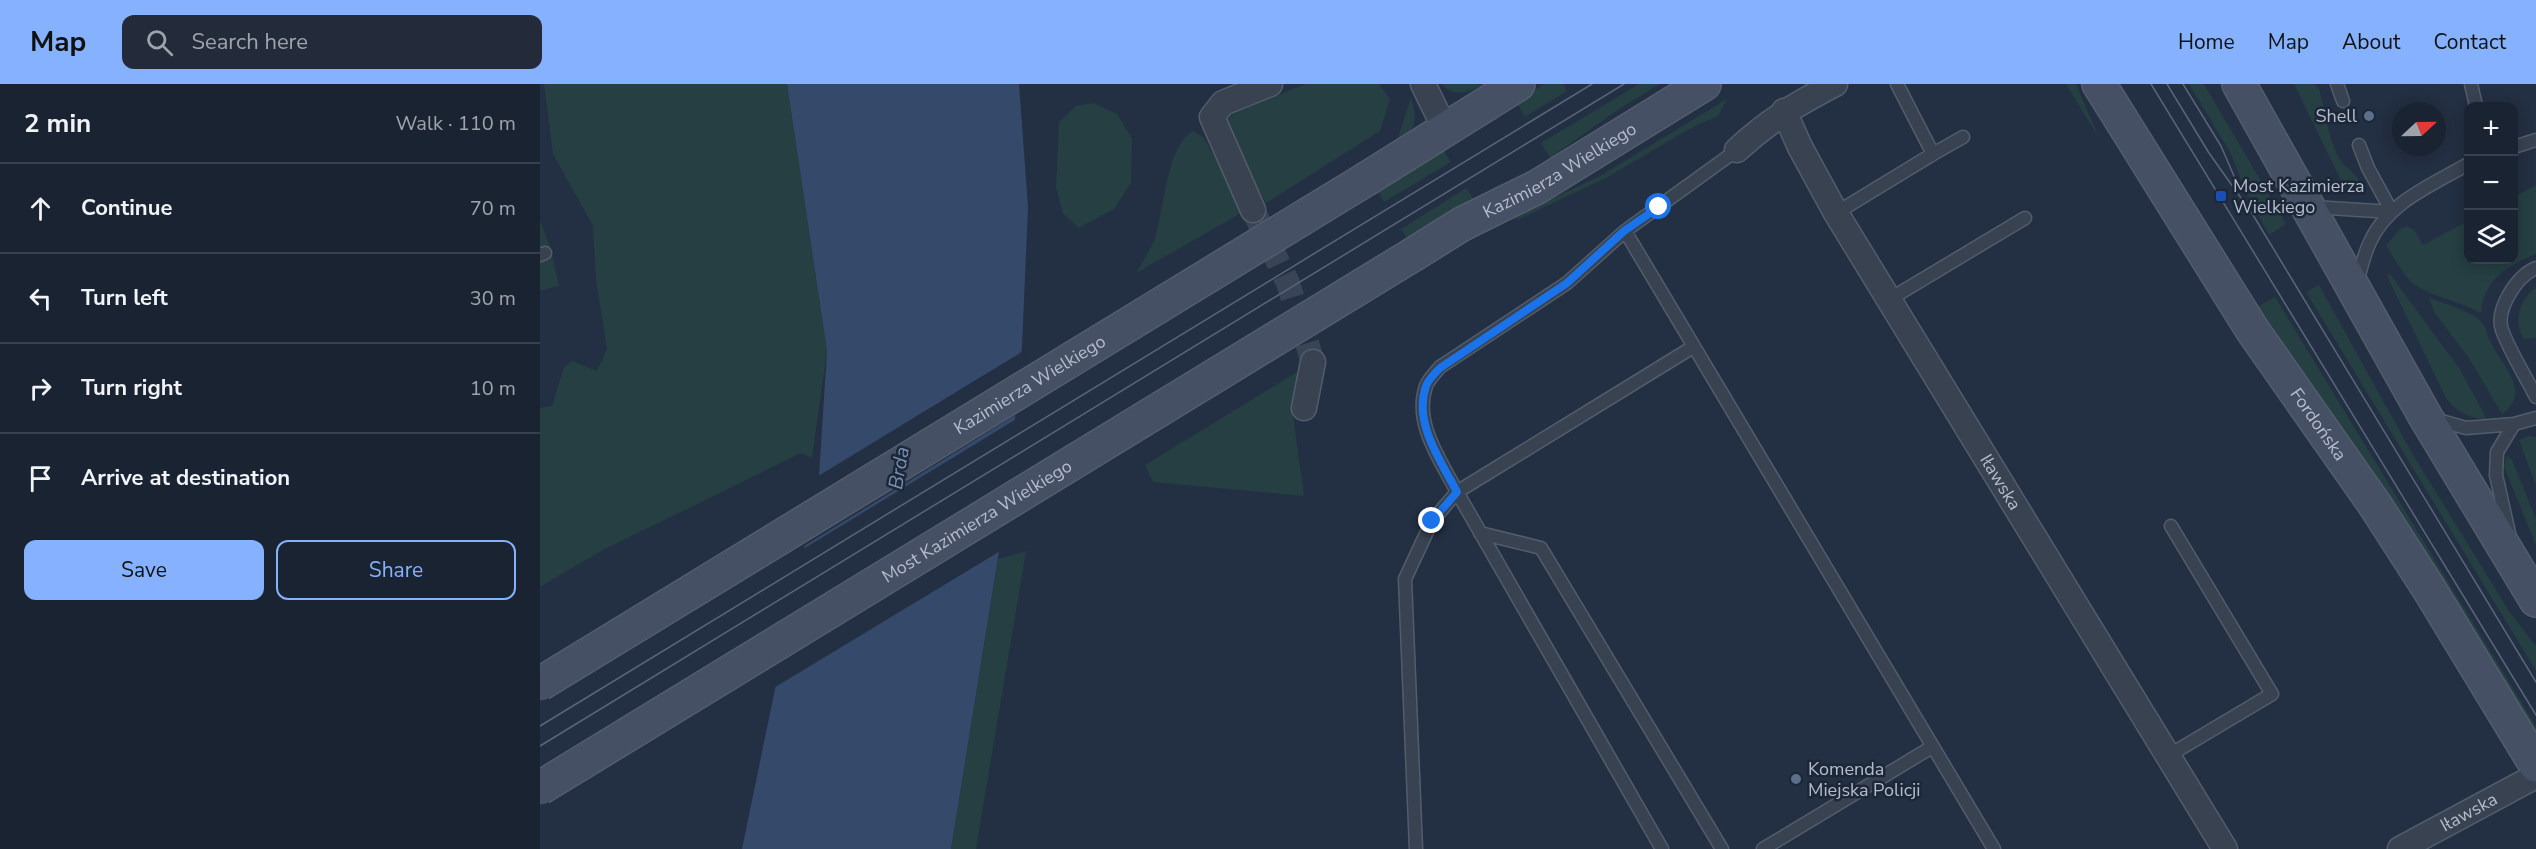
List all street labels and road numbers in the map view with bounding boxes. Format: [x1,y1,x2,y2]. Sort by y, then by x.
street label: Kazimierza Wielkiego [1479,117,1641,224]
street label: Kazimierza Wielkiego [949,329,1110,440]
street label: Fordońska [2285,383,2352,465]
street label: Iławska [1974,450,2027,515]
street label: Most Kazimierza Wielkiego [877,454,1076,588]
street label: Iławska [2436,787,2501,837]

